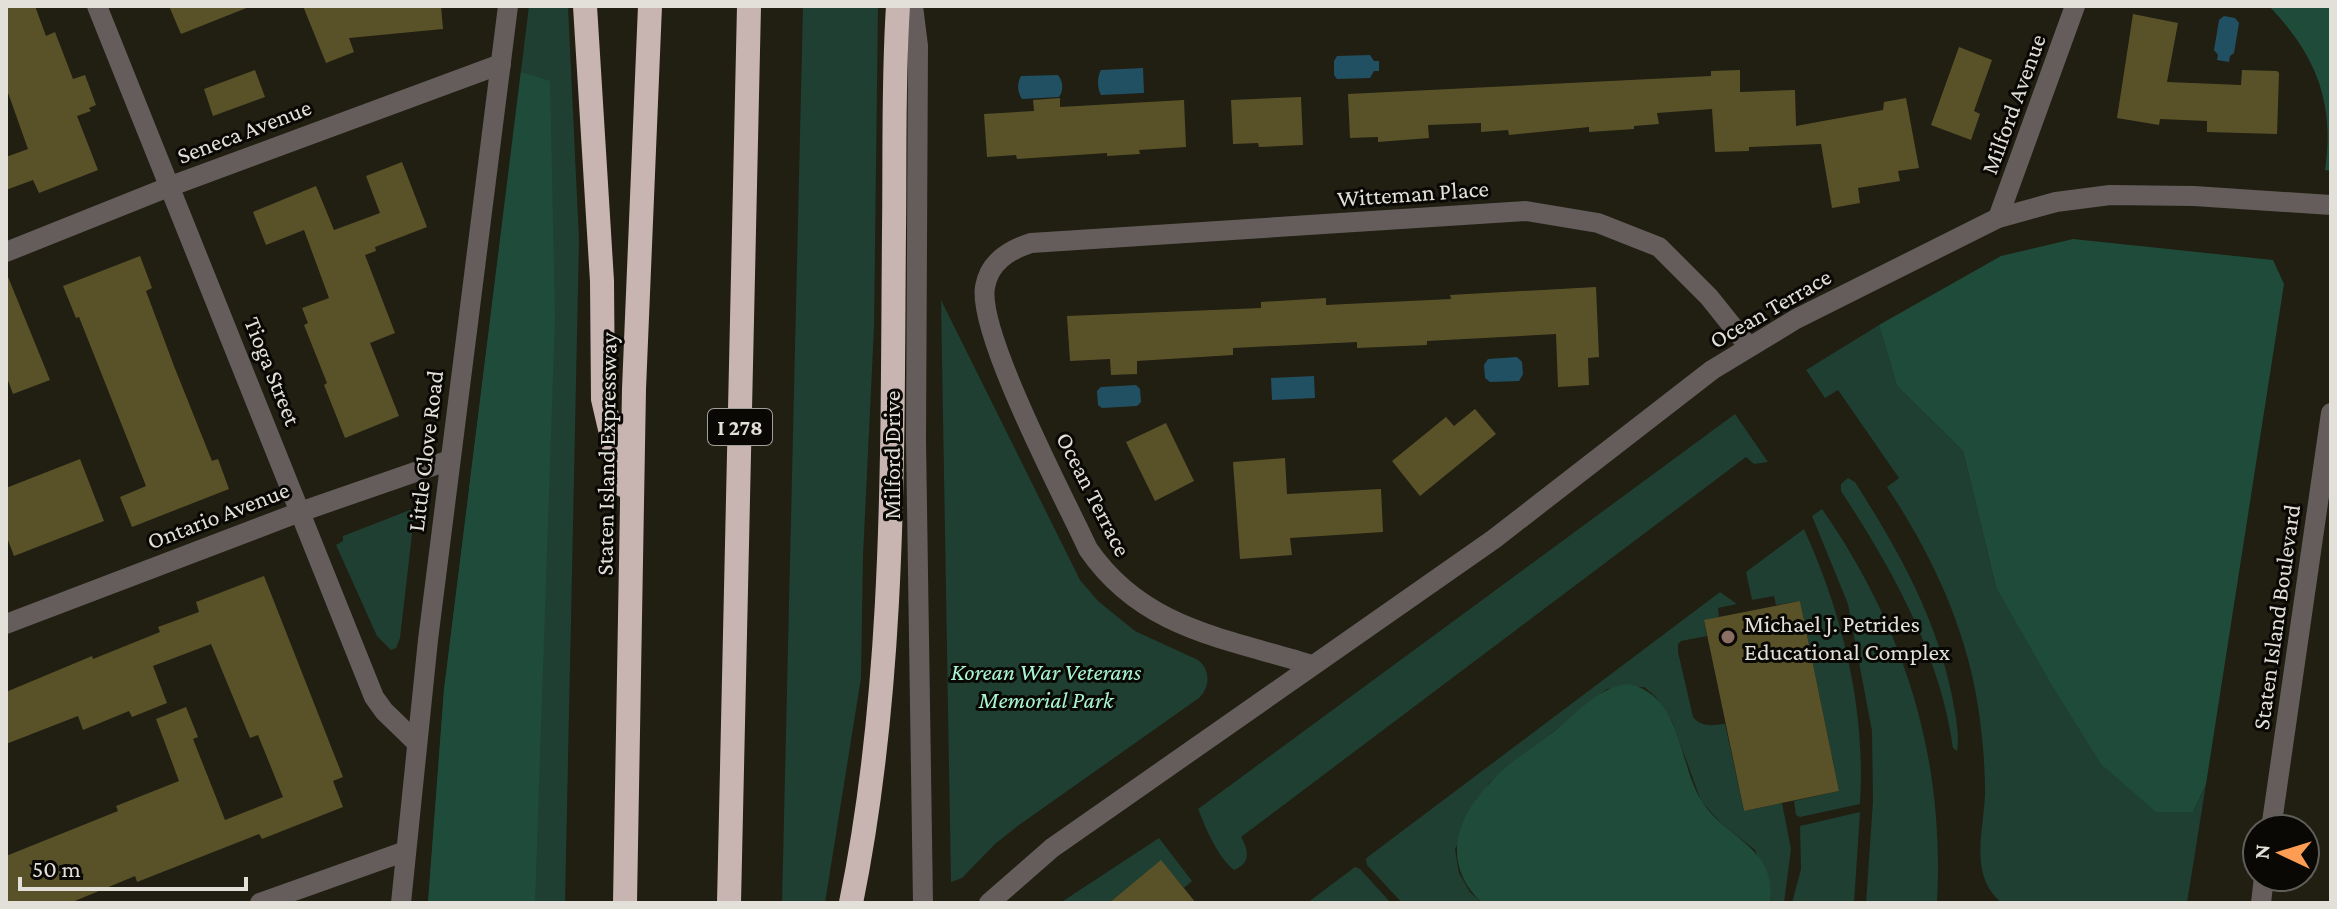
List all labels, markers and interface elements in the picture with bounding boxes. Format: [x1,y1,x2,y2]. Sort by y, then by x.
street label: Milford Avenue [1975,30,2051,178]
street label: Seneca Avenue [173,93,315,169]
street label: Witteman Place [1336,174,1490,212]
street label: Ocean Terrace [1704,262,1836,354]
street label: Tioga Street [239,313,307,430]
street label: Staten Island Expressway [590,331,622,576]
street label: Little Clove Road [402,368,448,533]
street label: Milford Drive [878,391,905,519]
road number: I 278 [708,409,772,445]
street label: Ocean Terrace [1051,427,1137,561]
street label: Ontario Avenue [143,476,293,554]
street label: Staten Island Boulevard [2247,502,2305,731]
place label: Michael J. Petrides Educational Complex [1744,610,1950,665]
marker: Michael J. Petrides Educational Complex [1719,628,1737,646]
park label: Korean War Veterans Memorial Park [951,658,1142,713]
north arrow [2241,813,2321,893]
scale bar [20,841,246,891]
text: N [2249,843,2275,860]
text: 50 m [32,855,81,882]

